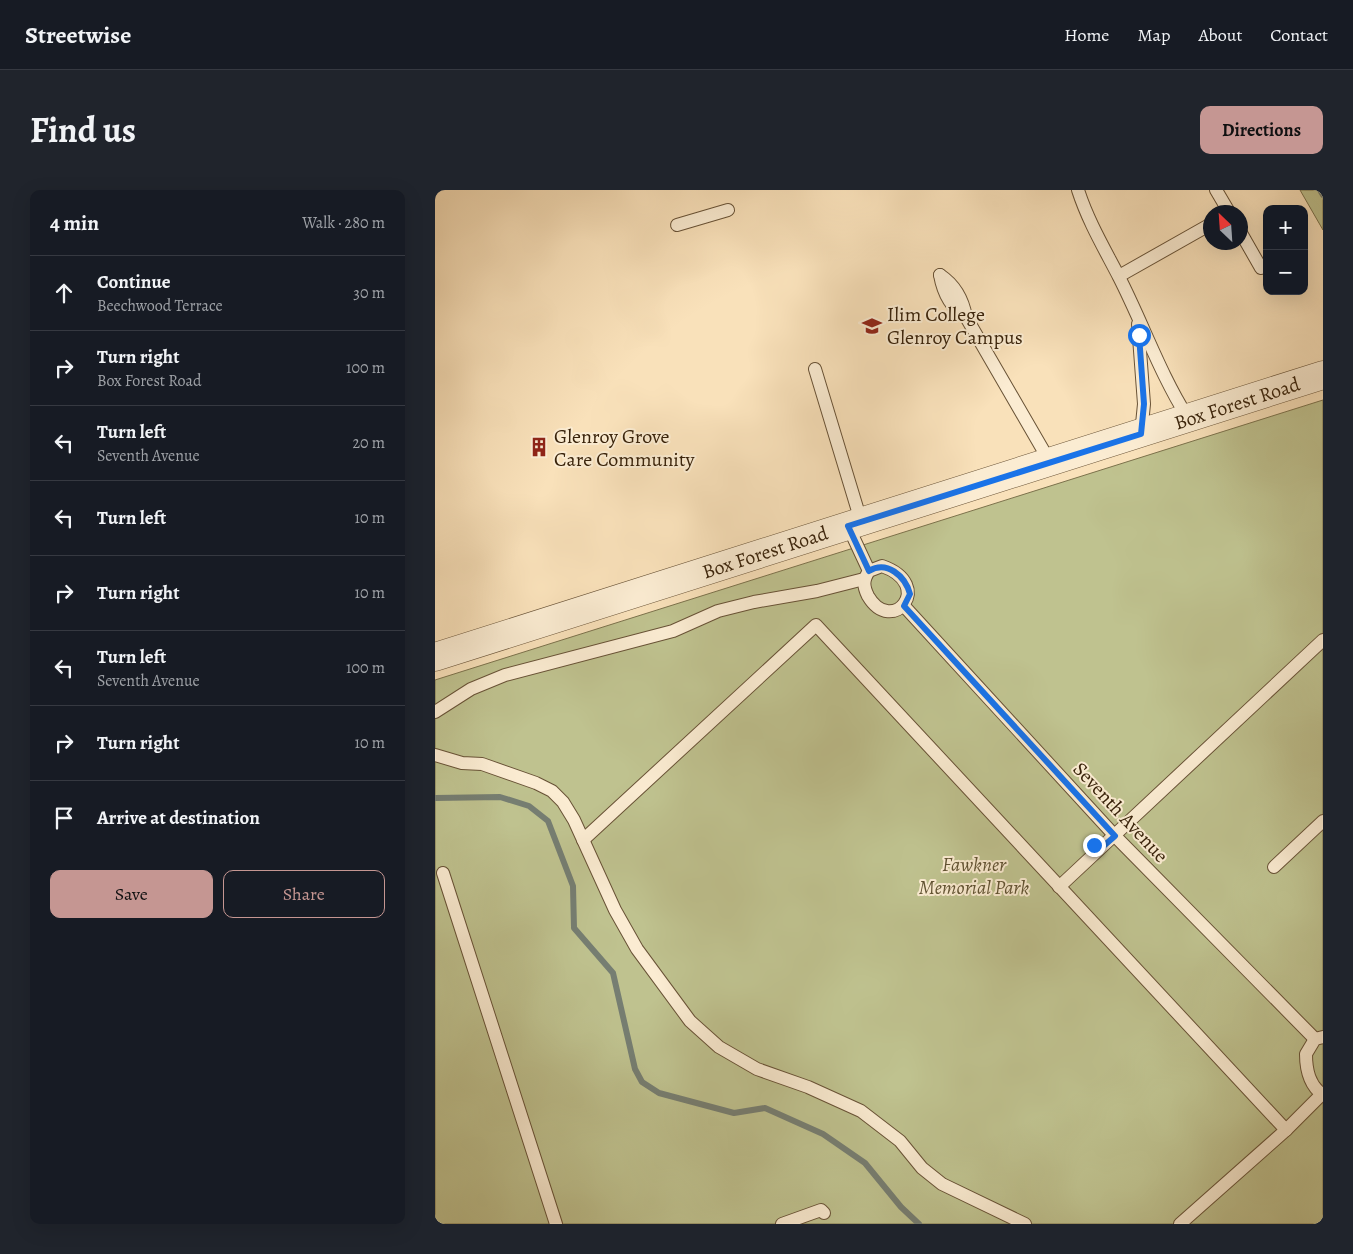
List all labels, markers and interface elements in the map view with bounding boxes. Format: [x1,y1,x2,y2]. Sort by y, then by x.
text: Streetwise [25,19,131,51]
text: Home [1064,23,1109,47]
text: Map [1137,23,1170,47]
text: About [1198,23,1242,47]
text: Contact [1270,23,1328,47]
text: Find us [30,106,136,154]
button: Directions [1200,106,1323,154]
north arrow [1203,205,1248,250]
map controls [1263,205,1308,295]
button: + [1263,205,1308,250]
text: 4 min [50,209,99,237]
text: Walk · 280 m [302,212,385,234]
button: − [1263,250,1308,295]
text: Continue [97,269,171,295]
icon: ahead [50,279,78,307]
text: 30 m [353,282,385,304]
text: Beechwood Terrace [97,295,223,317]
place label: Ilim College Glenroy Campus [887,301,1023,351]
school or university icon: Ilim College Glenroy Campus [861,315,883,337]
route start [1128,324,1151,347]
text: Turn right [97,344,179,370]
icon: right [50,354,78,382]
text: 100 m [346,357,385,379]
text: Box Forest Road [97,370,202,392]
street label: Box Forest Road [1171,370,1304,437]
text: Turn left [97,419,166,445]
place label: Glenroy Grove Care Community [554,423,696,473]
icon: left [50,429,78,457]
text: 20 m [352,432,385,454]
building icon: Glenroy Grove Care Community [528,436,550,458]
text: Seventh Avenue [97,445,200,467]
icon: left [50,504,78,532]
text: Turn left [97,505,166,531]
text: 10 m [355,507,385,529]
street label: Box Forest Road [699,519,832,586]
icon: right [50,579,78,607]
text: Turn right [97,580,179,606]
text: 10 m [355,582,385,604]
text: Turn left [97,644,166,670]
icon: left [50,654,78,682]
text: 100 m [346,657,385,679]
text: Seventh Avenue [97,670,200,692]
icon: right [50,729,78,757]
text: Turn right [97,730,179,756]
text: 10 m [355,732,385,754]
street label: Seventh Avenue [1067,756,1174,869]
icon: arrive [50,804,78,832]
text: Arrive at destination [97,805,260,831]
route end [1083,834,1106,857]
park label: Fawkner Memorial Park [919,851,1029,901]
button: Save [50,870,213,918]
button: Share [223,870,385,918]

